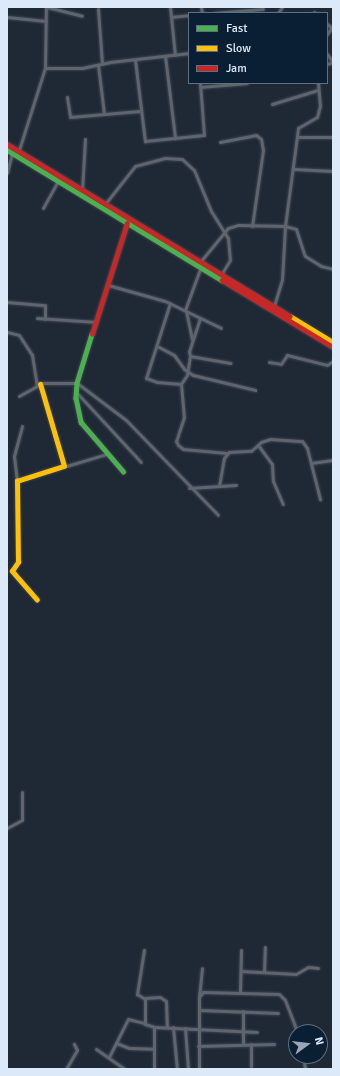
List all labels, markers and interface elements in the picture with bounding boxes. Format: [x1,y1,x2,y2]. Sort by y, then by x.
legend [188,12,328,84]
text: Fast [226,21,247,36]
text: Slow [226,41,251,56]
text: Jam [226,61,247,76]
north arrow [288,1024,328,1064]
text: N [312,1036,326,1046]

